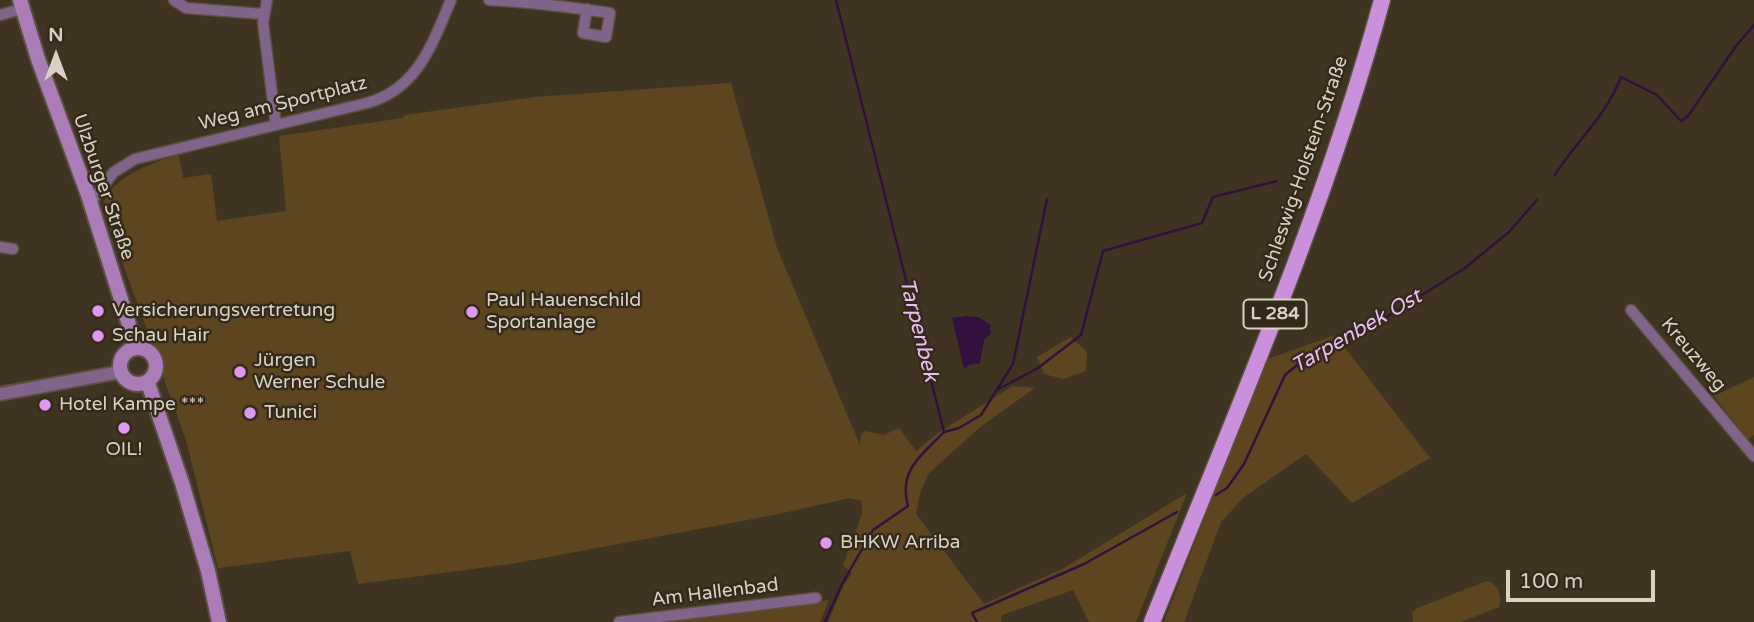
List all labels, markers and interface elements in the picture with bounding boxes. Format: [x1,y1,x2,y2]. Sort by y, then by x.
north arrow [21,21,91,91]
text: N [48,24,64,46]
street label: Schleswig-Holstein-Straße [1255,53,1353,285]
street label: Weg am Sportplatz [196,72,370,136]
street label: Ulzburger Straße [67,111,139,263]
water label: Tarpenbek [893,276,943,384]
water label: Tarpenbek Ost [1288,285,1426,379]
place label: Paul Hauenschild Sportanlage [486,290,641,334]
place label: Versicherungsvertretung [112,300,335,322]
road number: L 284 [1244,300,1306,328]
marker: Versicherungsvertretung [90,303,106,319]
marker: Paul Hauenschild Sportanlage [464,304,480,320]
street label: Kreuzweg [1656,314,1730,396]
place label: Schau Hair [112,325,210,347]
marker: Schau Hair [90,328,106,344]
place label: Jürgen Werner Schule [254,350,385,394]
marker: Jürgen Werner Schule [232,364,248,380]
place label: Hotel Kampe *** [59,394,204,416]
marker: Hotel Kampe *** [37,397,53,413]
place label: Tunici [264,402,317,424]
marker: Tunici [242,405,258,421]
marker: OIL! [116,420,132,436]
place label: OIL! [105,439,143,461]
place label: BHKW Arriba [840,532,960,554]
marker: BHKW Arriba [818,535,834,551]
scale bar [1509,556,1658,600]
text: 100 m [1519,569,1583,594]
street label: Am Hallenbad [650,574,780,612]

